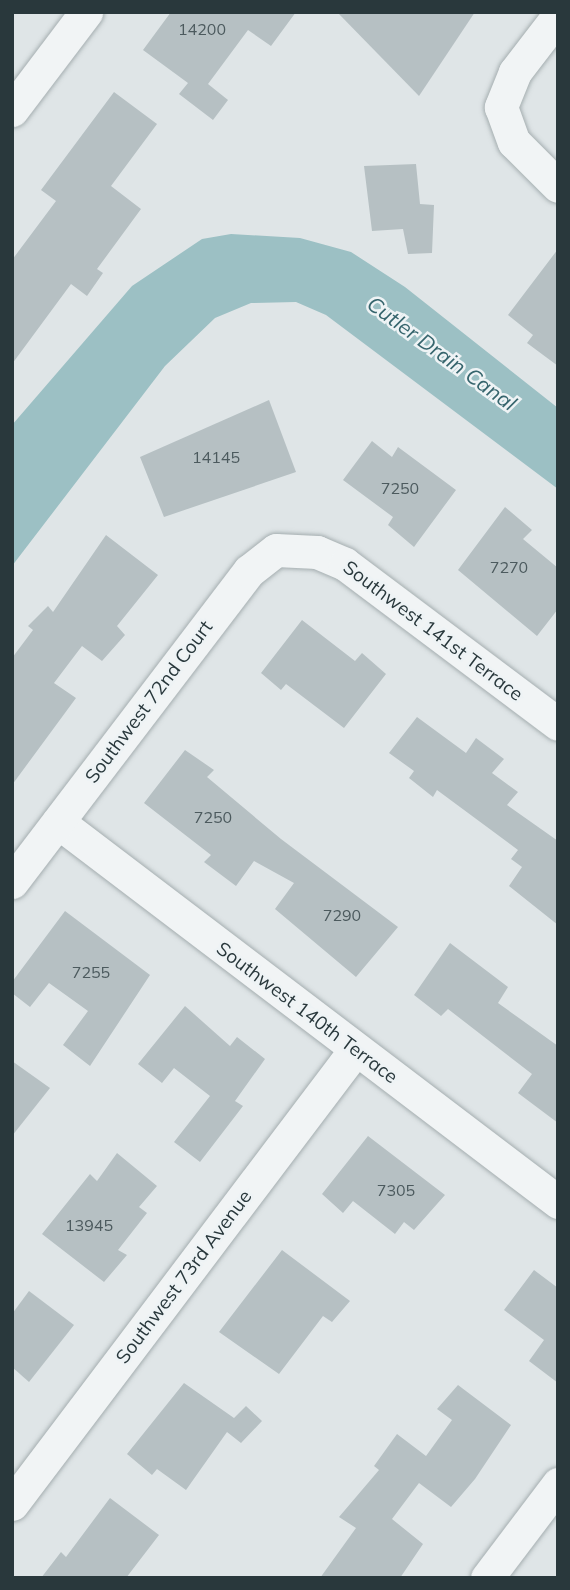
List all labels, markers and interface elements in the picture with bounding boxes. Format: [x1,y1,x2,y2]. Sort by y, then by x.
house number: 14200 [178,19,226,39]
water label: Cutler Drain Canal [362,290,522,416]
house number: 14145 [192,447,240,467]
house number: 7250 [381,478,419,498]
street label: Southwest 141st Terrace [339,556,527,706]
house number: 7270 [490,557,528,577]
street label: Southwest 72nd Court [80,616,218,788]
house number: 7250 [194,807,232,827]
house number: 7290 [323,905,361,925]
street label: Southwest 140th Terrace [212,937,402,1089]
house number: 7255 [72,962,110,982]
house number: 7305 [377,1180,415,1200]
street label: Southwest 73rd Avenue [111,1186,257,1368]
house number: 13945 [65,1215,113,1235]

